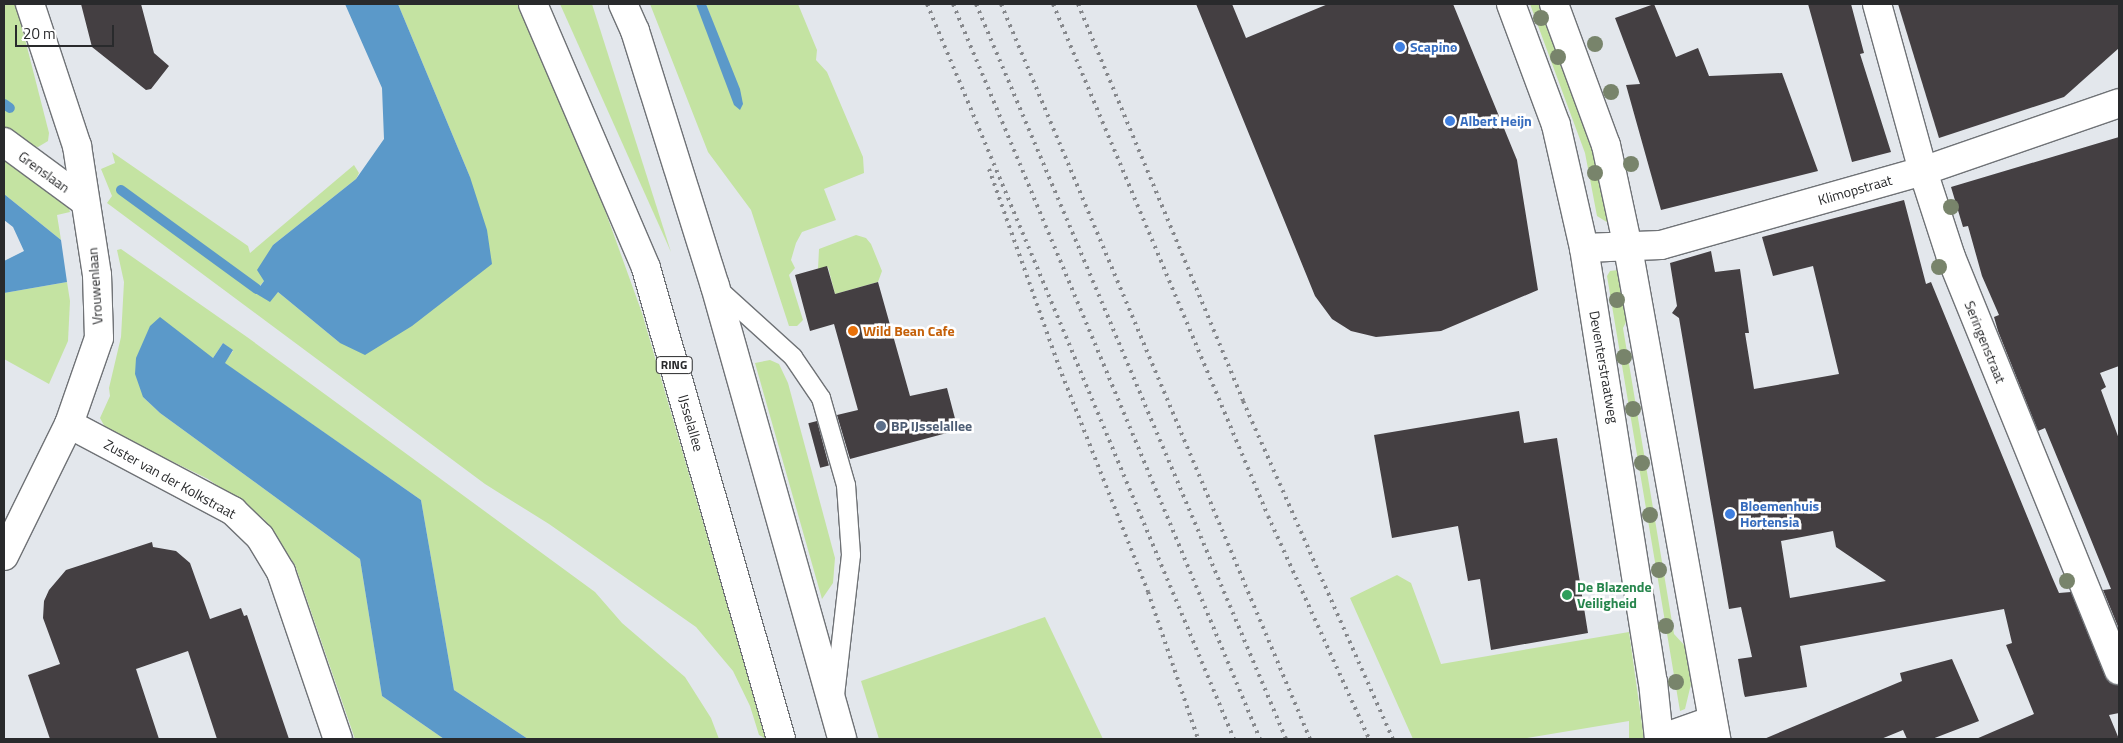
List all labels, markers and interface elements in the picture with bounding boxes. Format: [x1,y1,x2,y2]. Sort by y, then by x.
scale bar [18,15,116,47]
text: 20 m [23,22,56,45]
place label: Scapino [1410,39,1457,55]
marker: Scapino [1394,41,1406,53]
place label: Albert Heijn [1460,113,1532,129]
marker: Albert Heijn [1444,115,1456,127]
street label: Grenslaan [15,148,73,196]
street label: Klimopstraat [1816,171,1894,209]
street label: Vrouwenlaan [84,247,106,325]
street label: Seringenstraat [1961,298,2009,386]
street label: Deventerstraatweg [1586,309,1622,425]
place label: Wild Bean Cafe [863,323,955,339]
marker: Wild Bean Cafe [847,325,859,337]
road number: RING [655,356,693,374]
street label: IJsselallee [675,393,707,453]
place label: BP IJsselallee [891,418,972,434]
marker: BP IJsselallee [875,420,887,432]
street label: Zuster van der Kolkstraat [101,436,239,522]
place label: Bloemenhuis Hortensia [1740,498,1819,530]
marker: Bloemenhuis Hortensia [1724,508,1736,520]
place label: De Blazende Veiligheid [1577,579,1652,612]
marker: De Blazende Veiligheid [1561,589,1573,601]

